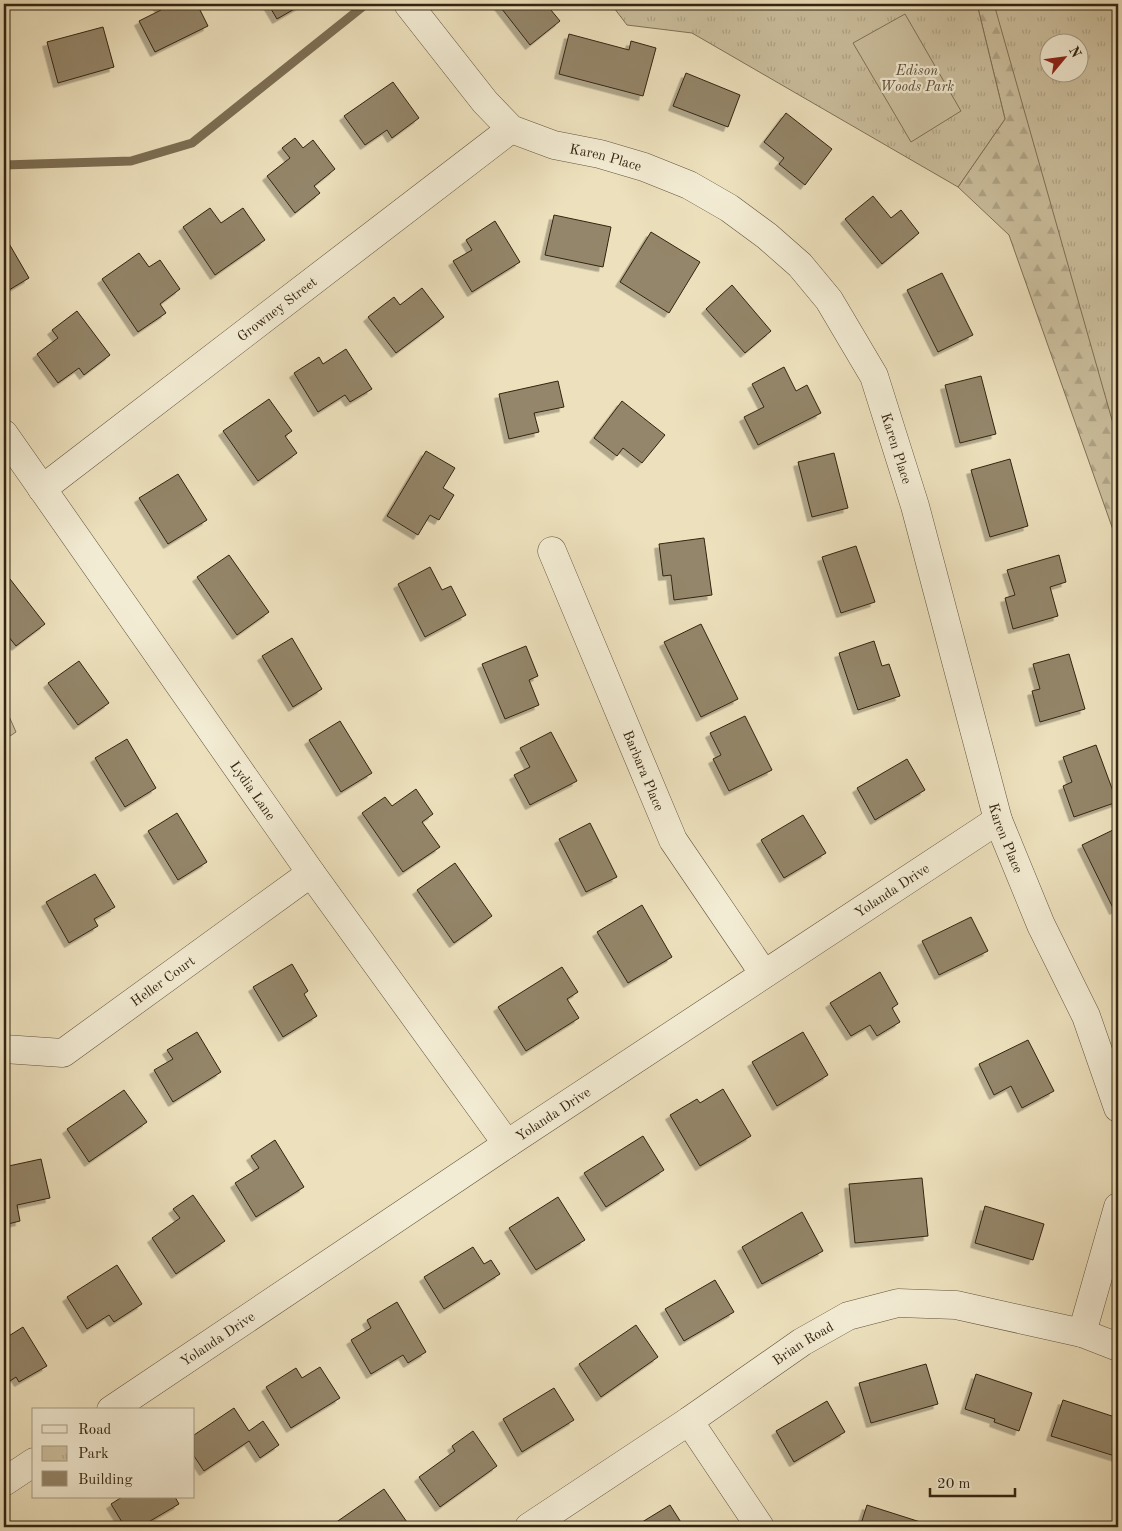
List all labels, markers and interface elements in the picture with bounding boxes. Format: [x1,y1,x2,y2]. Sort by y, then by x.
north arrow [1040,32,1090,82]
text: N [1066,44,1083,61]
park label: Edison Woods Park [880,64,954,94]
street label: Karen Place [568,142,643,174]
street label: Growney Street [235,275,320,344]
street label: Karen Place [878,411,914,486]
street label: Barbara Place [620,729,666,813]
street label: Lydia Lane [227,759,278,823]
street label: Karen Place [986,802,1025,875]
street label: Yolanda Drive [852,861,932,921]
street label: Heller Court [128,954,198,1010]
street label: Yolanda Drive [514,1085,593,1144]
street label: Yolanda Drive [178,1310,258,1369]
street label: Brian Road [771,1320,836,1368]
legend [32,1408,195,1498]
text: Road [78,1423,112,1438]
text: Park [78,1447,109,1462]
scale bar [930,1466,1014,1498]
text: Building [78,1473,133,1488]
text: 20 m [937,1477,971,1492]

